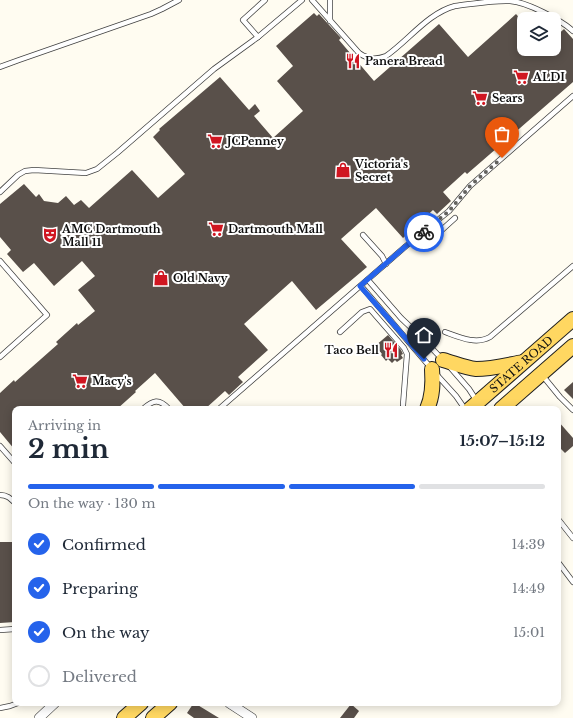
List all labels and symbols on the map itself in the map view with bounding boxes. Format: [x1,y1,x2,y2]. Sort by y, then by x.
restaurant icon: Panera Bread [344,52,362,70]
place label: Panera Bread [365,54,443,68]
supermarket icon: ALDI [512,68,530,86]
place label: ALDI [532,70,565,84]
supermarket icon: Sears [471,89,489,107]
place label: Sears [492,91,523,105]
pin [485,117,519,158]
supermarket icon: JCPenney [206,132,224,150]
place label: JCPenney [225,134,285,148]
place label: Victoria's Secret [354,157,408,184]
shop icon: Victoria's Secret [334,161,352,179]
courier [404,212,444,252]
supermarket icon: Dartmouth Mall [207,220,225,238]
place label: AMC Dartmouth Mall 11 [61,222,161,249]
place label: Dartmouth Mall [228,222,323,236]
theatre icon: AMC Dartmouth Mall 11 [41,226,59,244]
shop icon: Old Navy [152,269,170,287]
place label: Old Navy [173,271,229,285]
pin [407,318,441,359]
street label: STATE ROAD [487,333,556,396]
restaurant icon: Taco Bell [382,341,400,359]
place label: Taco Bell [325,343,379,357]
supermarket icon: Macy's [71,372,89,390]
place label: Macy's [92,374,132,388]

